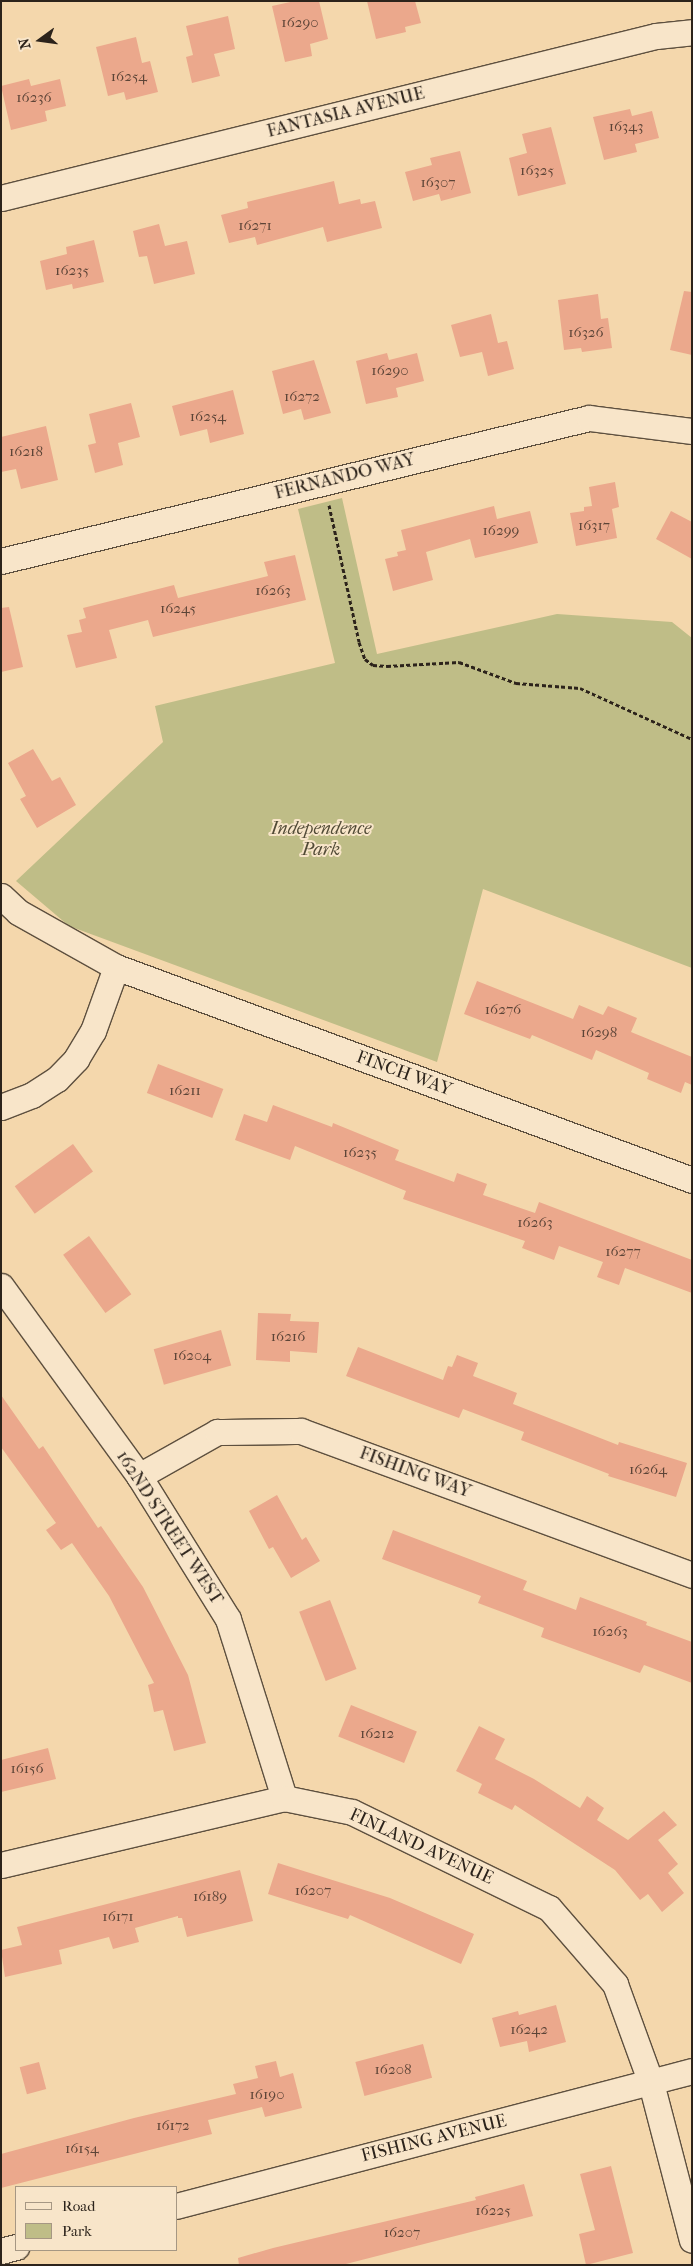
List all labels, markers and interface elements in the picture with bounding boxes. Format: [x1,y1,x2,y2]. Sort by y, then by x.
house number: 16290 [281,14,319,32]
north arrow [15,15,65,65]
text: N [15,37,34,51]
house number: 16254 [111,68,147,86]
street label: FANTASIA AVENUE [265,83,427,143]
house number: 16236 [16,89,52,107]
house number: 16343 [609,118,643,136]
house number: 16325 [520,162,554,180]
house number: 16307 [420,174,456,192]
house number: 16271 [238,217,272,235]
house number: 16235 [55,262,89,280]
house number: 16326 [568,324,604,342]
house number: 16290 [371,362,409,380]
house number: 16272 [284,388,320,406]
house number: 16254 [190,408,226,426]
house number: 16218 [9,443,43,461]
street label: FERNANDO WAY [272,449,418,505]
house number: 16317 [578,517,610,535]
house number: 16299 [483,522,519,540]
house number: 16263 [255,582,291,600]
house number: 16245 [160,600,196,618]
park label: Independence Park [271,819,371,862]
house number: 16276 [485,1001,521,1019]
house number: 16298 [581,1024,617,1042]
street label: FINCH WAY [353,1047,455,1101]
house number: 16211 [169,1082,201,1100]
house number: 16235 [343,1144,377,1162]
house number: 16263 [517,1214,553,1232]
house number: 16277 [605,1243,641,1261]
house number: 16216 [271,1328,305,1346]
house number: 16204 [173,1347,211,1365]
street label: FISHING WAY [356,1443,474,1503]
street label: 162ND STREET WEST [111,1447,227,1609]
house number: 16264 [629,1461,667,1479]
house number: 16263 [592,1623,628,1641]
house number: 16212 [360,1725,394,1743]
house number: 16156 [10,1760,44,1778]
street label: FINLAND AVENUE [346,1804,496,1890]
house number: 16207 [295,1882,331,1900]
house number: 16189 [193,1888,227,1906]
house number: 16171 [102,1908,134,1926]
house number: 16242 [510,2021,548,2039]
house number: 16208 [375,2061,411,2079]
house number: 16190 [250,2086,284,2104]
street label: FISHING AVENUE [359,2110,509,2168]
house number: 16172 [156,2117,190,2135]
house number: 16154 [65,2140,99,2158]
legend [15,2186,178,2251]
text: Road [62,2197,95,2215]
house number: 16225 [475,2202,511,2220]
text: Park [62,2222,92,2240]
house number: 16207 [384,2224,420,2242]

